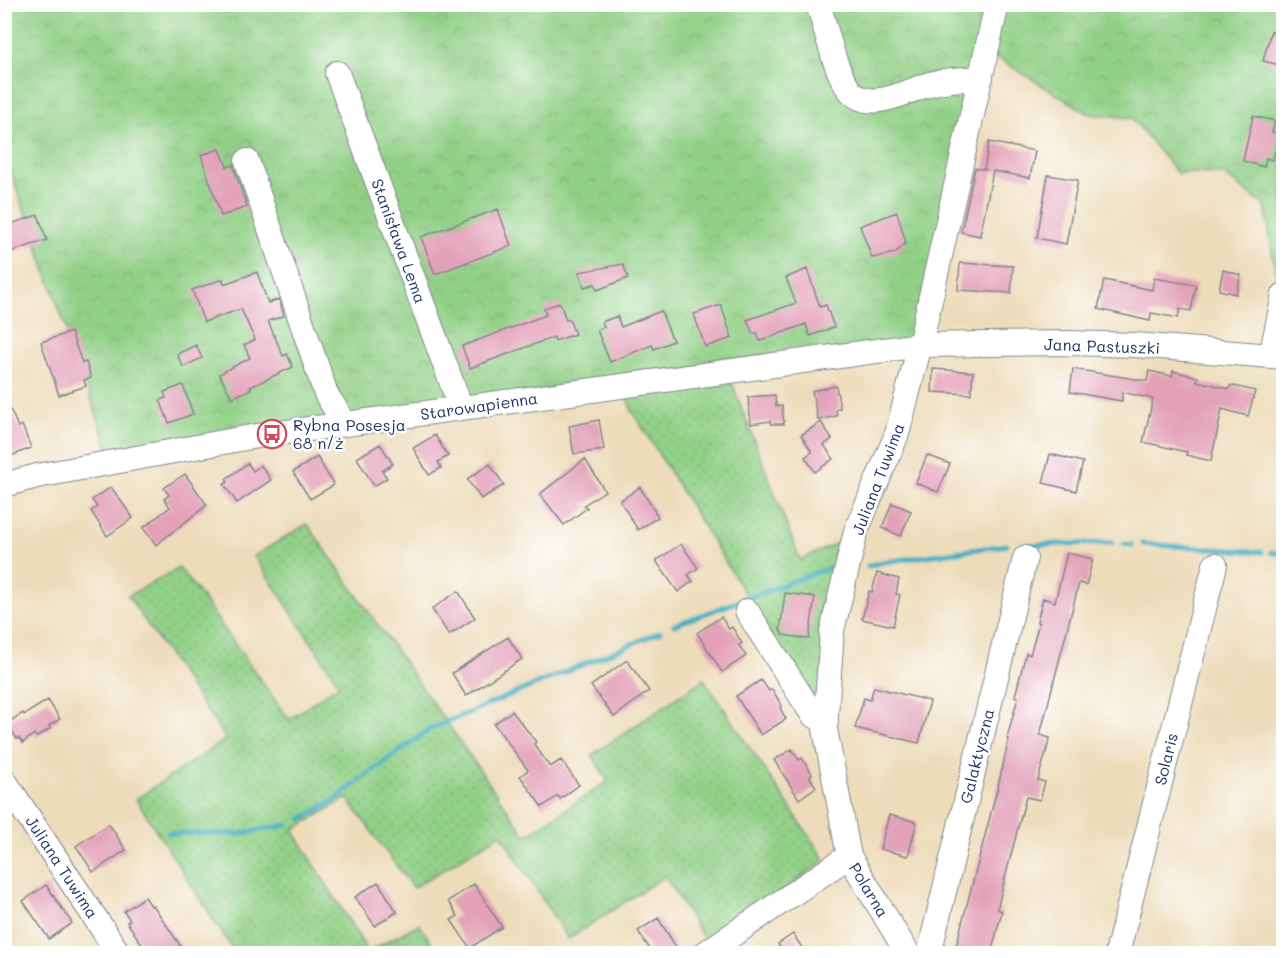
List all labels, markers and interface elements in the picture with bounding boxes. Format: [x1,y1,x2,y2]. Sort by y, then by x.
street label: Stanisława Lema [367,176,432,306]
street label: Jana Pastuszki [1044,333,1160,358]
street label: Starowapienna [419,387,539,424]
place label: Rybna Posesja 68 n/ż [293,414,406,453]
bus stop icon: Rybna Posesja 68 n/ż [256,418,288,450]
street label: Juliana Tuwima [847,420,908,538]
street label: Galaktyczna [955,706,998,805]
street label: Solaris [1149,731,1182,787]
street label: Juliana Tuwima [21,811,103,922]
street label: Polarna [845,859,894,921]

